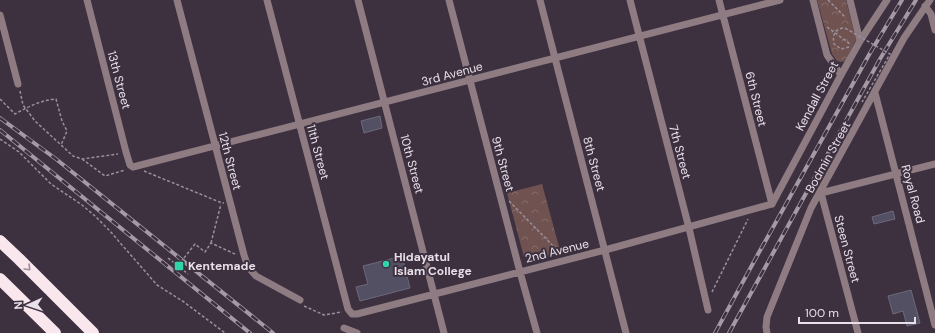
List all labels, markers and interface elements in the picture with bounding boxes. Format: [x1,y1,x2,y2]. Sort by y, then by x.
street label: 13th Street [104,49,135,111]
street label: 3rd Avenue [420,58,485,90]
street label: Kendall Street [792,58,842,134]
street label: 6th Street [741,70,771,129]
street label: Bodmin Street [802,118,854,196]
street label: 11th Street [303,123,333,182]
street label: 7th Street [665,123,695,181]
street label: 12th Street [215,130,245,192]
street label: 10th Street [396,133,428,196]
street label: 9th Street [488,135,518,194]
street label: 8th Street [579,135,609,193]
street label: Royal Road [898,163,928,225]
street label: Steen Street [830,213,864,285]
street label: 2nd Avenue [523,235,591,267]
place label: Hidayatul Islam College [394,249,472,279]
place label: Kentemade [188,258,256,274]
marker: Hidayatul Islam College [381,259,391,269]
marker: Kentemade [173,260,185,272]
one-way arrow [24,263,31,271]
north arrow [8,285,48,325]
scale bar [799,299,915,325]
text: N [11,301,25,310]
text: 100 m [805,305,839,321]

